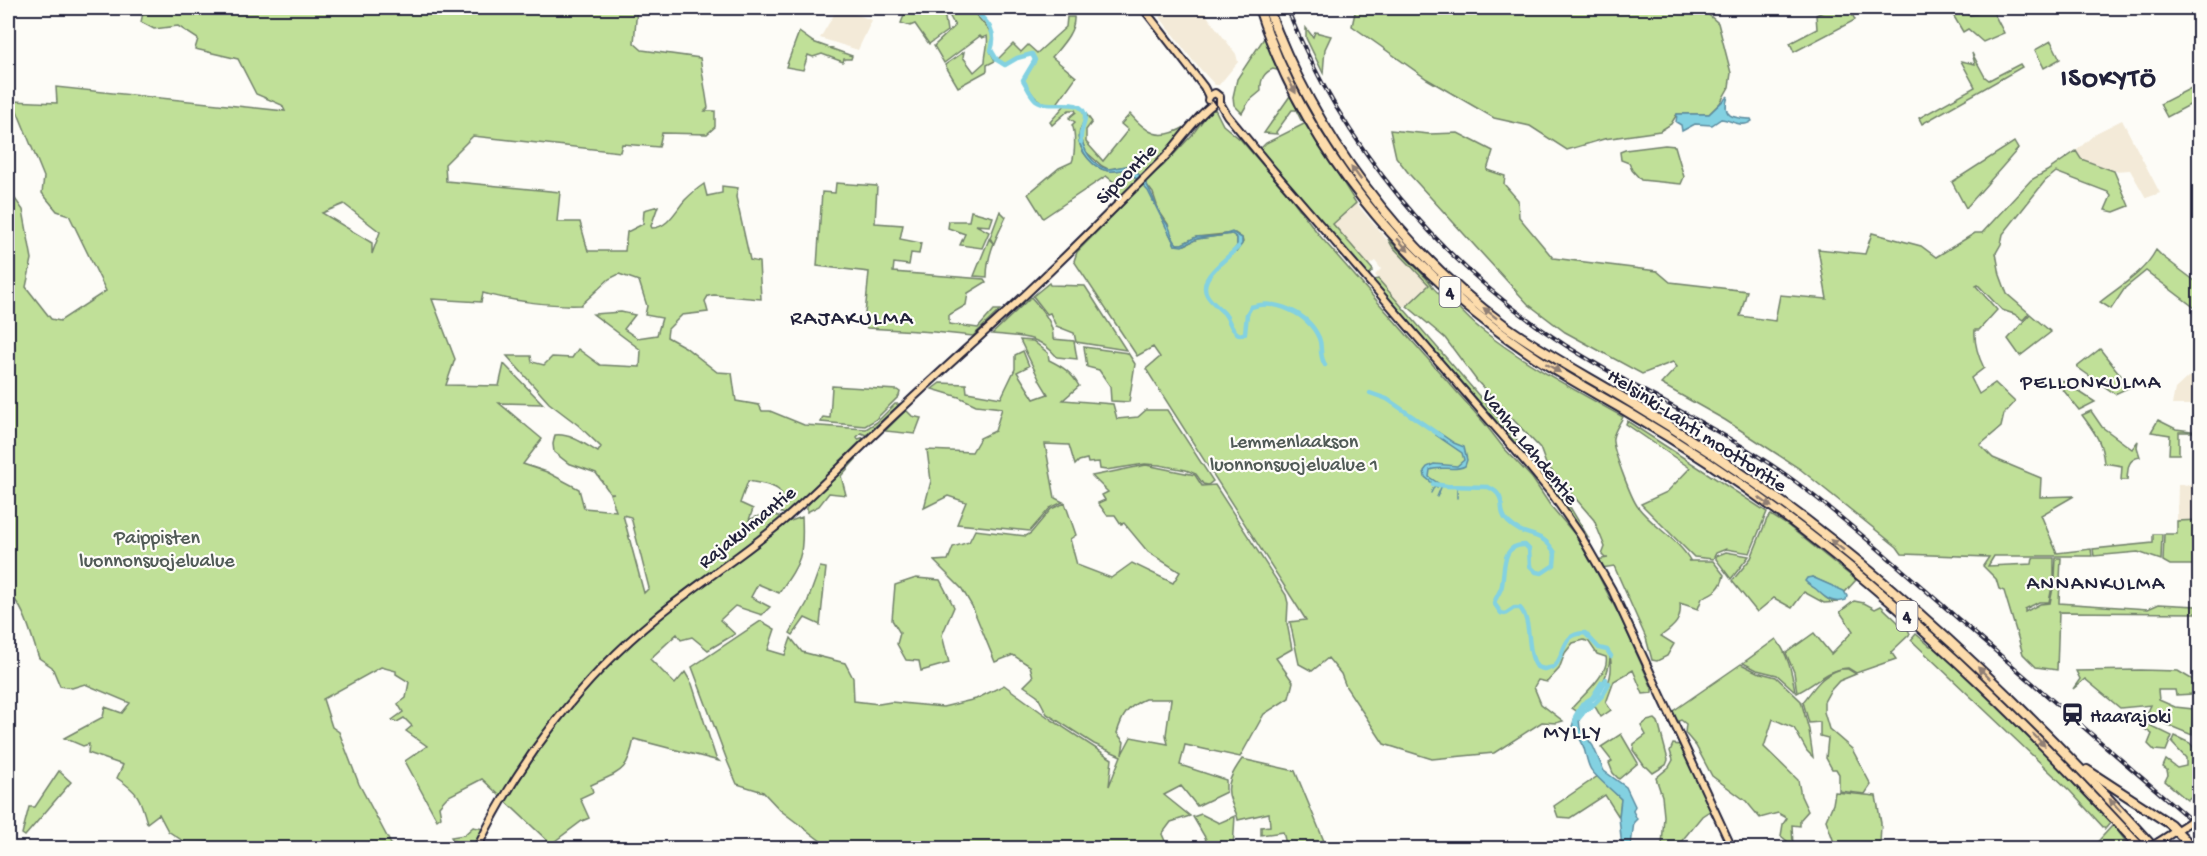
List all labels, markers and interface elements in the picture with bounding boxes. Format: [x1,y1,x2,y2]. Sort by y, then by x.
district label: ISOKYTÖ [2061,65,2157,96]
one-way arrow [1287,77,1297,94]
street label: Sipoontie [1092,140,1163,211]
one-way arrow [1350,165,1362,181]
one-way arrow [1396,238,1410,253]
road number: 4 [1440,277,1460,307]
district label: RAJAKULMA [790,307,914,333]
one-way arrow [1482,307,1498,320]
one-way arrow [1545,363,1561,374]
street label: Helsinki-Lahti moottoritie [1602,365,1791,499]
district label: PELLONKULMA [2019,372,2162,397]
street label: Vanha Lahdentie [1474,385,1582,511]
park label: Lemmenlaakson luonnonsuojelualue 1 [1210,432,1378,478]
street label: Rajakulmantie [695,482,802,575]
one-way arrow [1756,496,1772,508]
park label: Paippisten luonnonsuojelualue [79,528,235,574]
one-way arrow [1829,538,1845,551]
district label: ANNANKULMA [2026,573,2166,598]
road number: 4 [1896,601,1918,631]
one-way arrow [1976,666,1991,680]
station icon: Haarajoki [2059,702,2085,728]
place label: Haarajoki [2090,707,2171,730]
district label: MYLLY [1543,721,1603,747]
one-way arrow [2031,732,2045,746]
one-way arrow [2109,798,2122,813]

